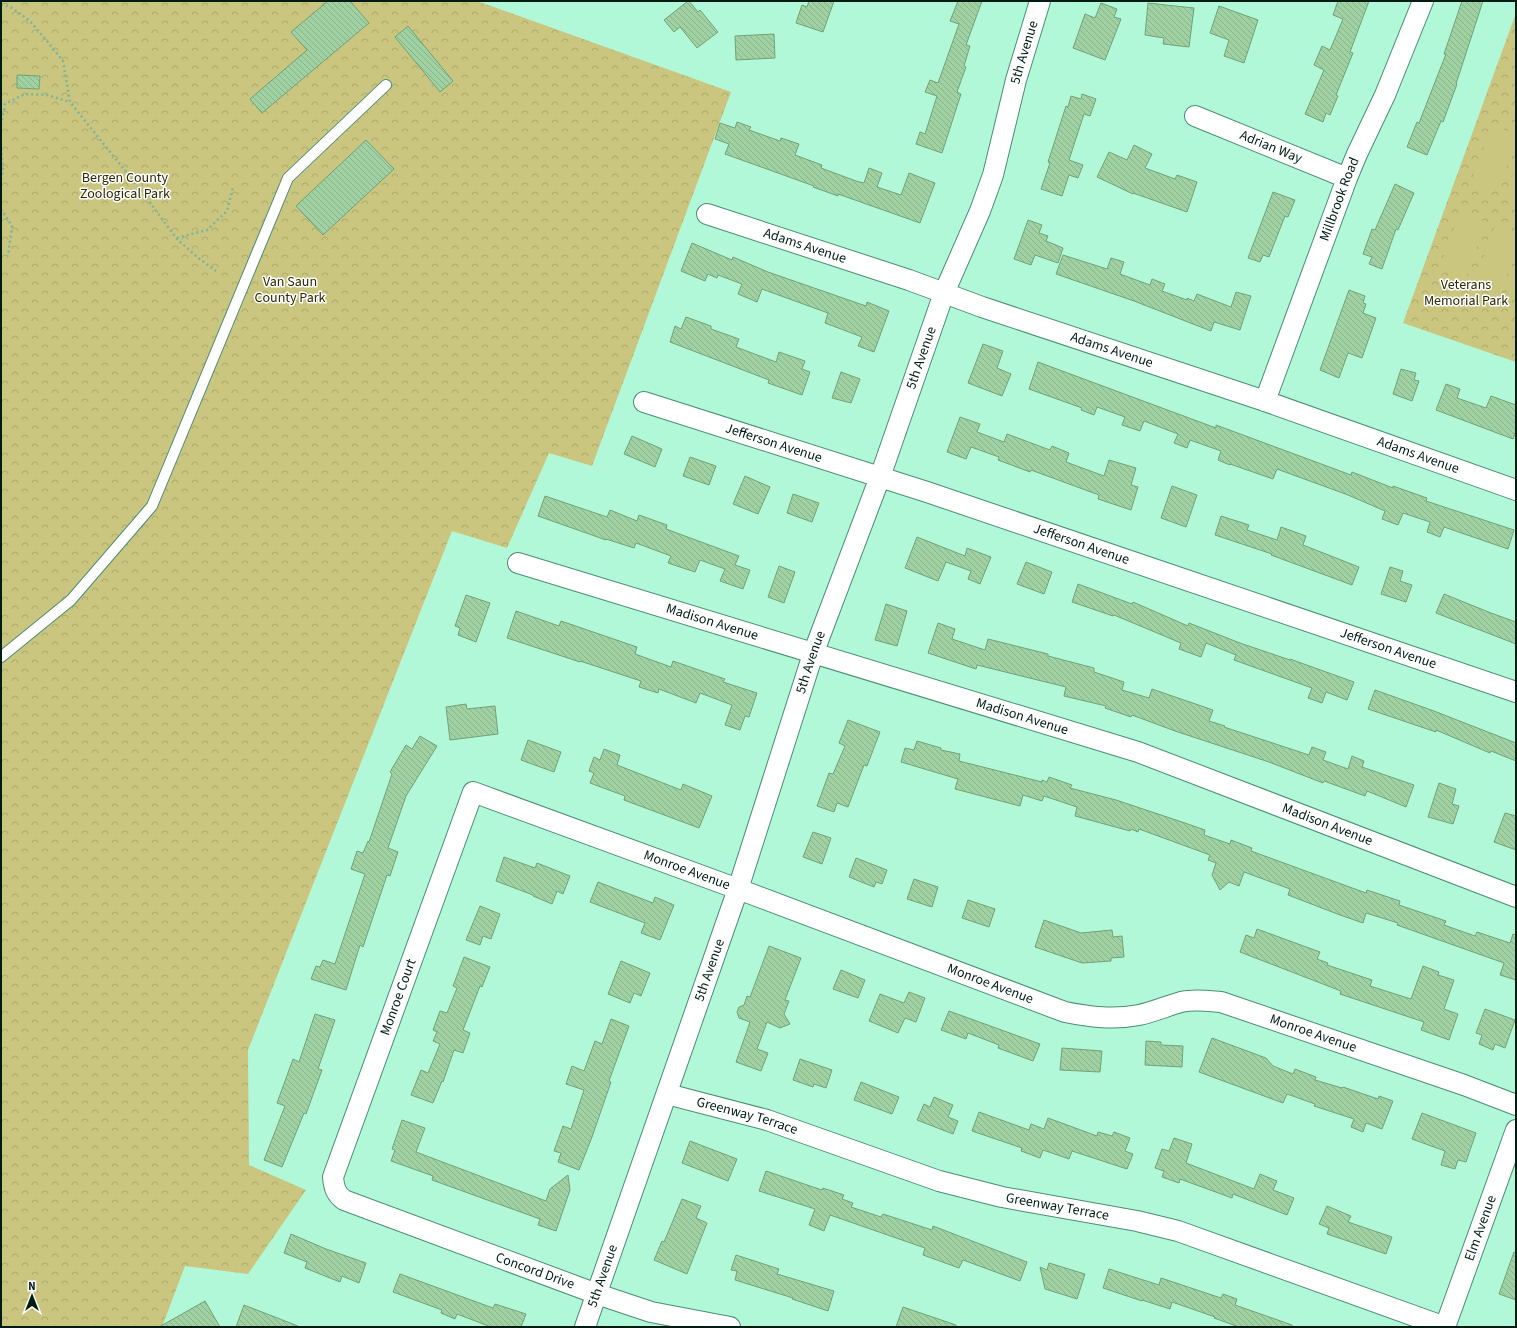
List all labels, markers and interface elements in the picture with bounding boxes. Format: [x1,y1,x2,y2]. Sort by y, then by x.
street label: 5th Avenue [1005,18,1043,86]
street label: Adrian Way [1237,125,1306,169]
street label: Millbrook Road [1315,154,1365,244]
park label: Bergen County Zoological Park [80,168,170,204]
street label: Adams Avenue [761,223,849,269]
park label: Van Saun County Park [254,272,326,308]
park label: Veterans Memorial Park [1424,275,1508,311]
street label: 5th Avenue [901,324,942,392]
street label: Adams Avenue [1068,327,1156,373]
street label: Jefferson Avenue [723,418,825,468]
street label: Adams Avenue [1374,432,1462,479]
street label: Jefferson Avenue [1031,519,1132,570]
street label: Madison Avenue [664,599,761,646]
street label: Jefferson Avenue [1337,623,1439,674]
street label: 5th Avenue [791,628,831,696]
street label: Madison Avenue [973,693,1071,740]
street label: Madison Avenue [1279,798,1376,851]
street label: Monroe Avenue [641,845,733,895]
street label: 5th Avenue [689,936,730,1004]
street label: Monroe Court [375,956,422,1038]
street label: Monroe Avenue [944,959,1036,1009]
street label: Monroe Avenue [1267,1009,1359,1058]
street label: Greenway Terrace [694,1092,800,1140]
street label: Greenway Terrace [1004,1188,1110,1226]
street label: Elm Avenue [1460,1193,1502,1264]
street label: 5th Avenue [583,1242,623,1310]
street label: Concord Drive [493,1247,577,1295]
north arrow [12,1276,52,1316]
text: N [28,1279,36,1294]

